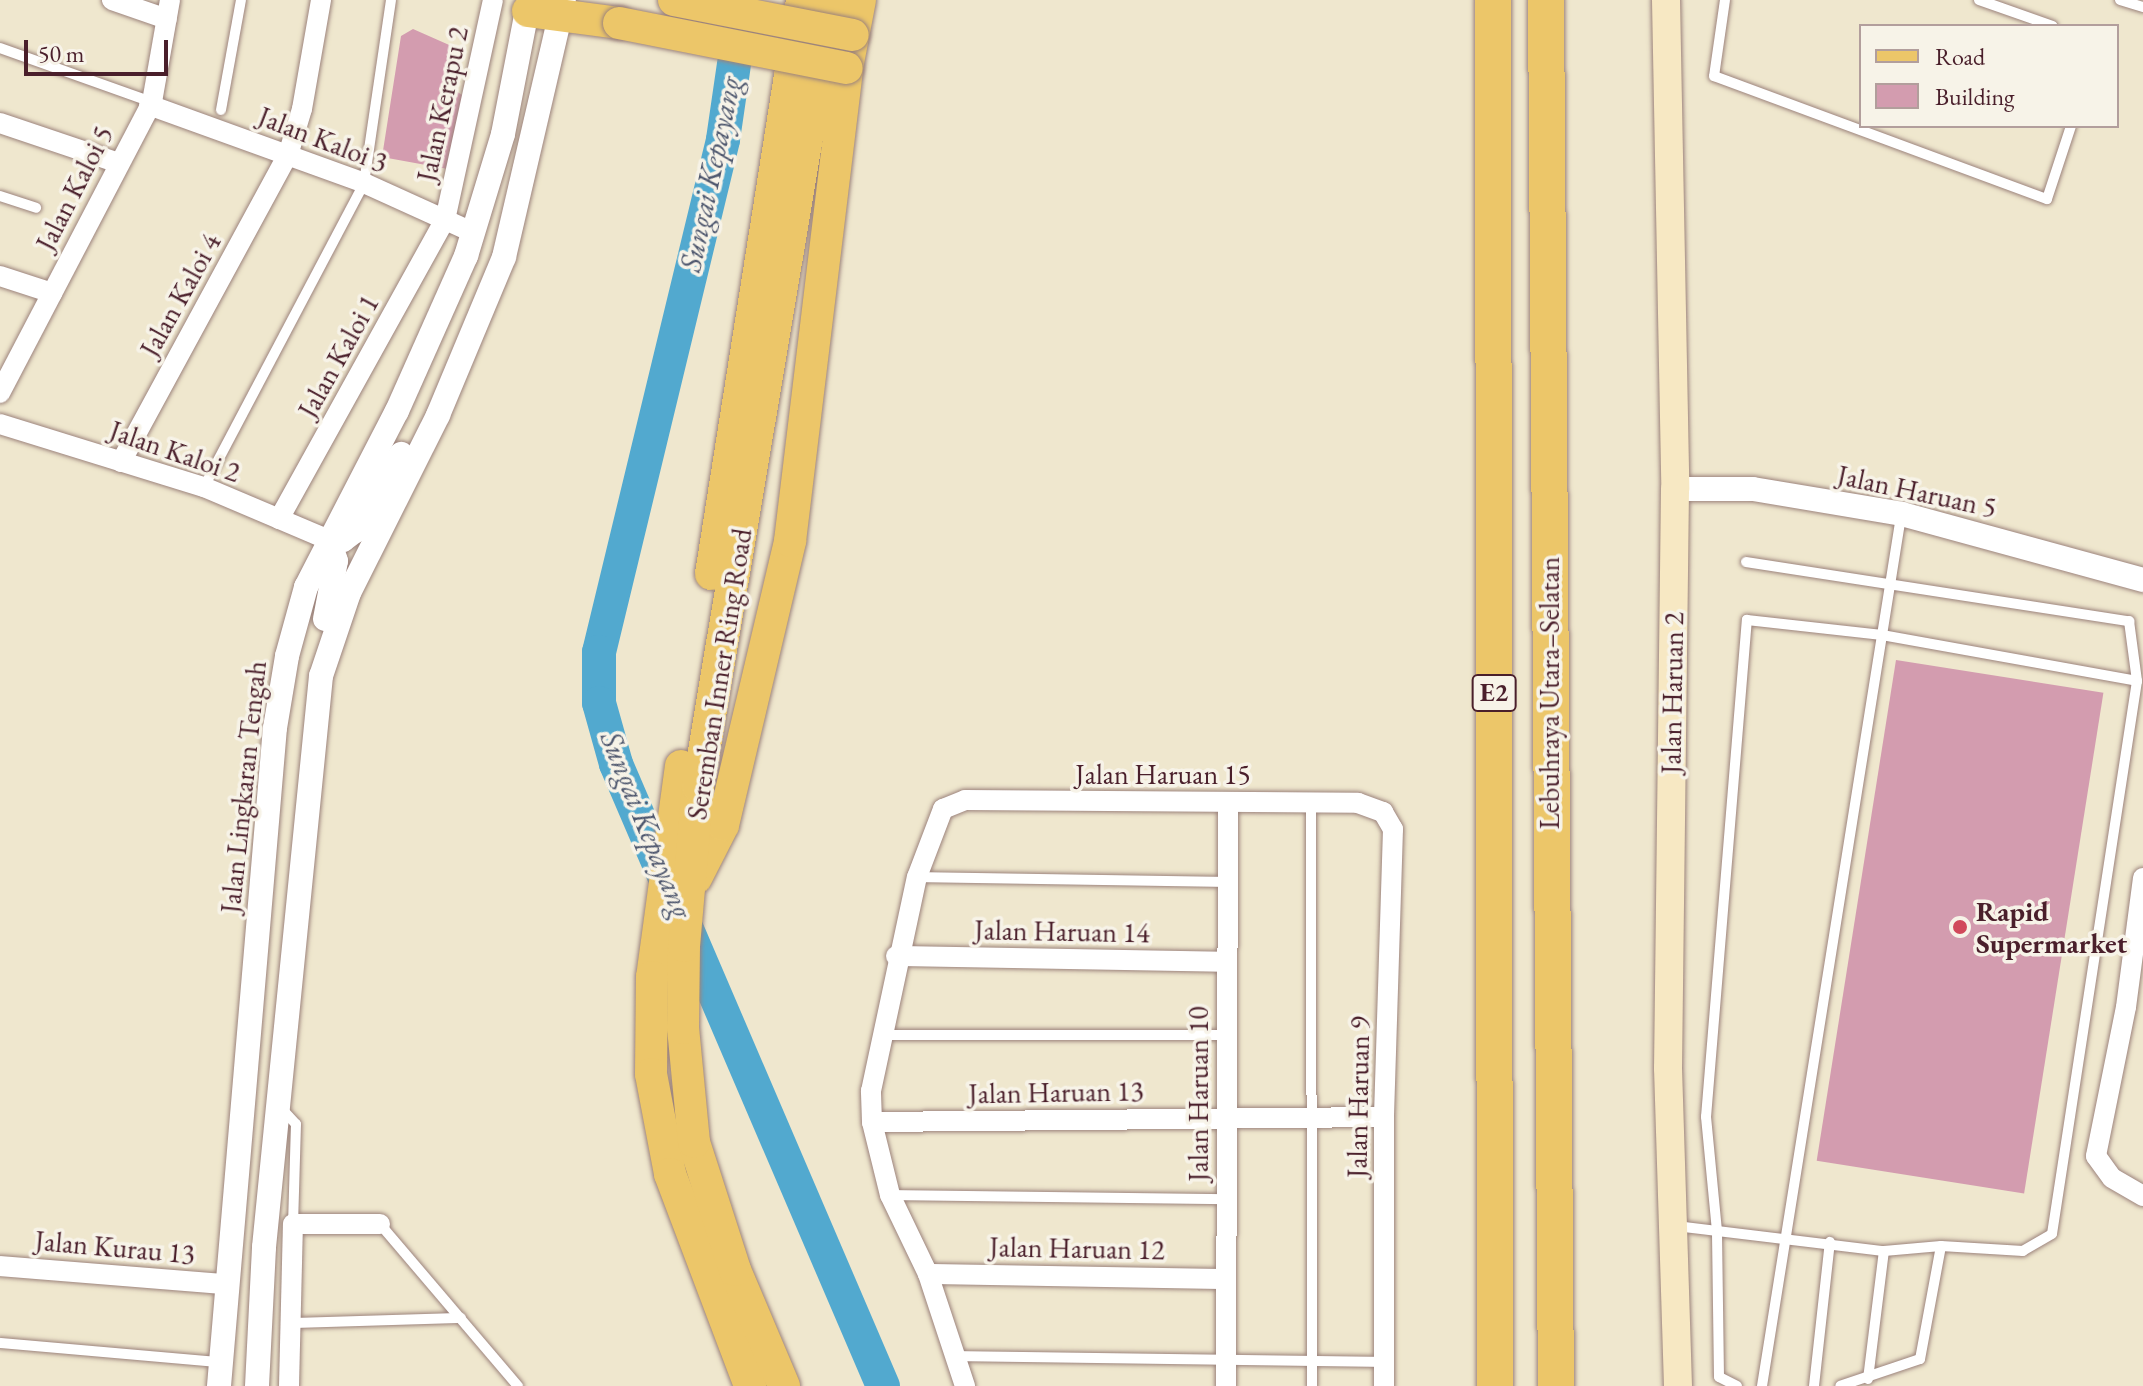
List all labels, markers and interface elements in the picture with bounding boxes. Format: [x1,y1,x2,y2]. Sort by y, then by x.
street label: Jalan Kerapu 2 [409,23,475,185]
scale bar [28,24,172,74]
legend [1859,24,2119,128]
text: 50 m [38,38,85,69]
text: Road [1935,41,1985,72]
water label: Sungai Kepayang [673,73,749,275]
text: Building [1935,81,2015,112]
street label: Jalan Kaloi 3 [254,99,392,179]
street label: Jalan Kaloi 5 [28,120,120,256]
street label: Jalan Kaloi 4 [132,228,228,362]
street label: Jalan Kaloi 1 [290,289,386,423]
street label: Jalan Kaloi 2 [105,413,245,489]
street label: Jalan Haruan 5 [1834,458,2000,524]
street label: Seremban Inner Ring Road [679,526,759,822]
street label: Lebuhraya Utara–Selatan [1532,557,1566,829]
street label: Jalan Haruan 2 [1654,612,1690,774]
street label: Jalan Lingkaran Tengah [213,659,273,915]
road number: E2 [1470,671,1518,715]
water label: Sungai Kepayang [592,726,700,924]
street label: Jalan Haruan 15 [1075,757,1251,791]
place label: Rapid Supermarket [1976,894,2127,960]
street label: Jalan Haruan 14 [974,913,1150,949]
marker: Rapid Supermarket [1951,918,1969,936]
street label: Jalan Haruan 10 [1181,1006,1215,1182]
street label: Jalan Haruan 9 [1340,1016,1376,1178]
street label: Jalan Haruan 13 [968,1074,1144,1110]
street label: Jalan Kurau 13 [34,1223,196,1271]
street label: Jalan Haruan 12 [989,1230,1165,1266]

